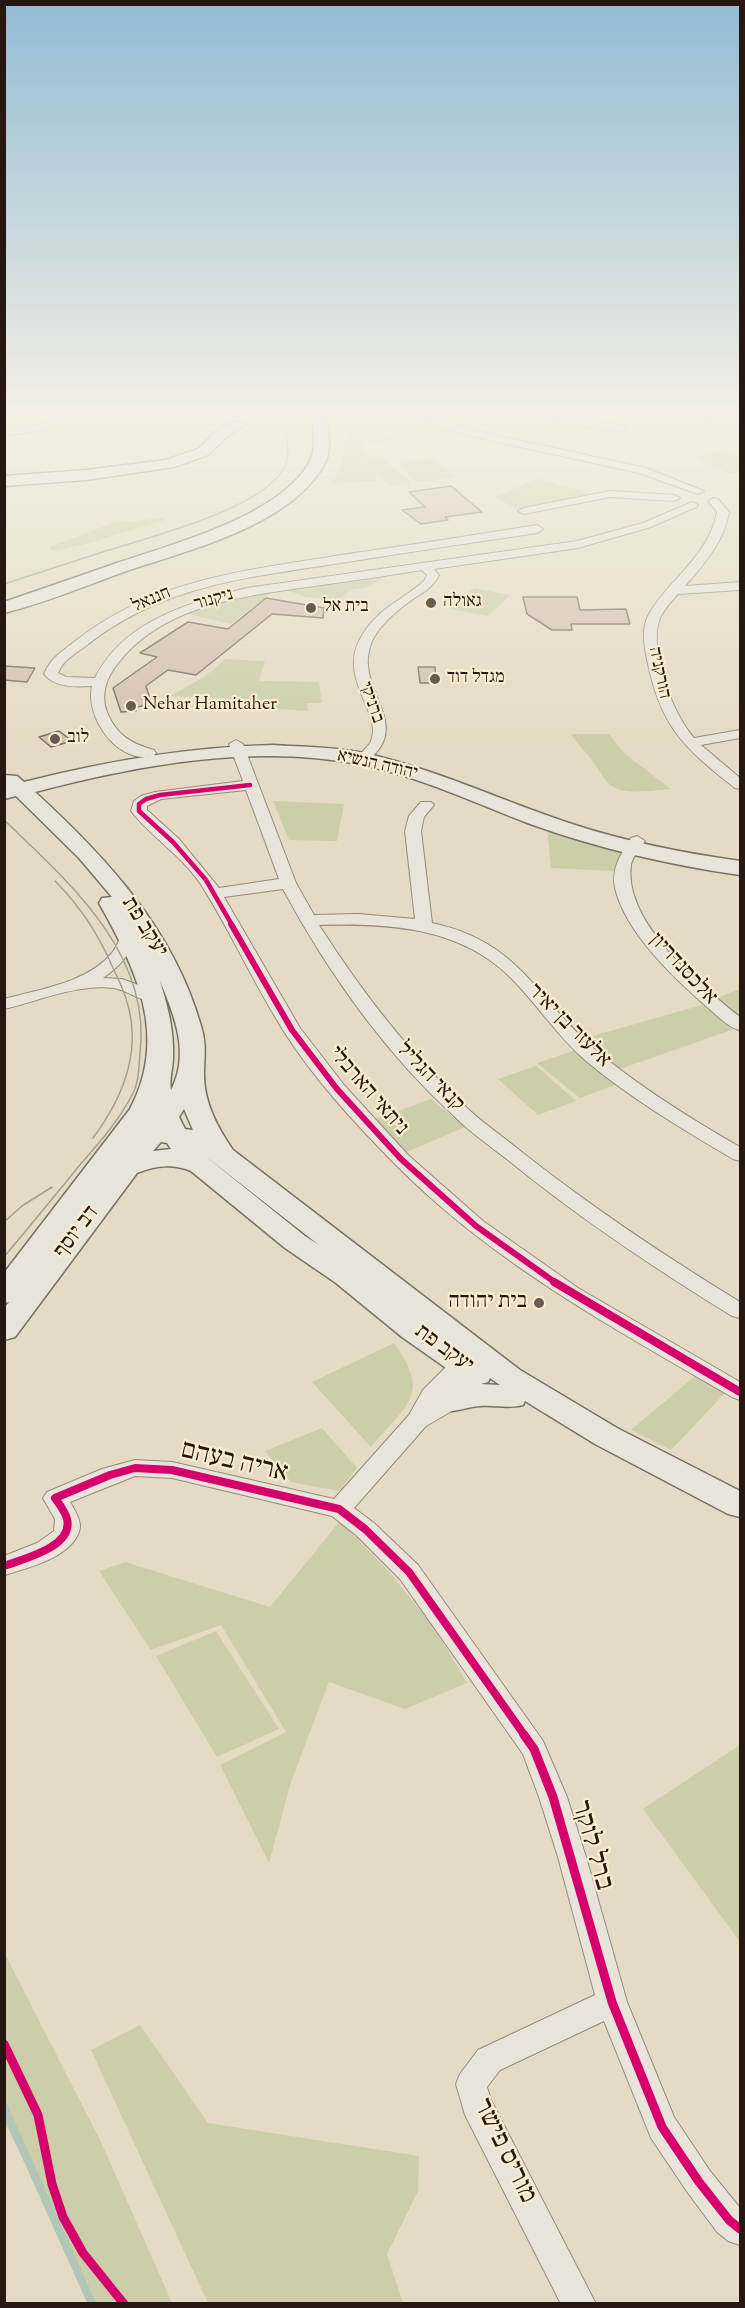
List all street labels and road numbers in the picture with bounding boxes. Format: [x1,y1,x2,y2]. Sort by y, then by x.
street label: חננאל [129,583,175,619]
street label: ניקנור [192,585,236,617]
street label: הורקניה [642,645,674,701]
street label: ברניקי [353,680,387,726]
street label: יהודה הנשיא [335,746,419,786]
street label: יעקב פת [114,893,172,963]
street label: אלכסנדריון [642,929,722,1011]
street label: אלעזר בן יאיר [521,980,615,1074]
street label: קנאי הגליל [389,1037,469,1119]
street label: ניתאי הארבלי [321,1042,413,1142]
street label: דב יוסף [50,1202,106,1264]
street label: יעקב פת [408,1320,478,1380]
street label: אריה בעהם [177,1436,291,1492]
street label: ברל לוקר [562,1798,618,1894]
street label: מוריס פישר [464,2094,542,2210]

